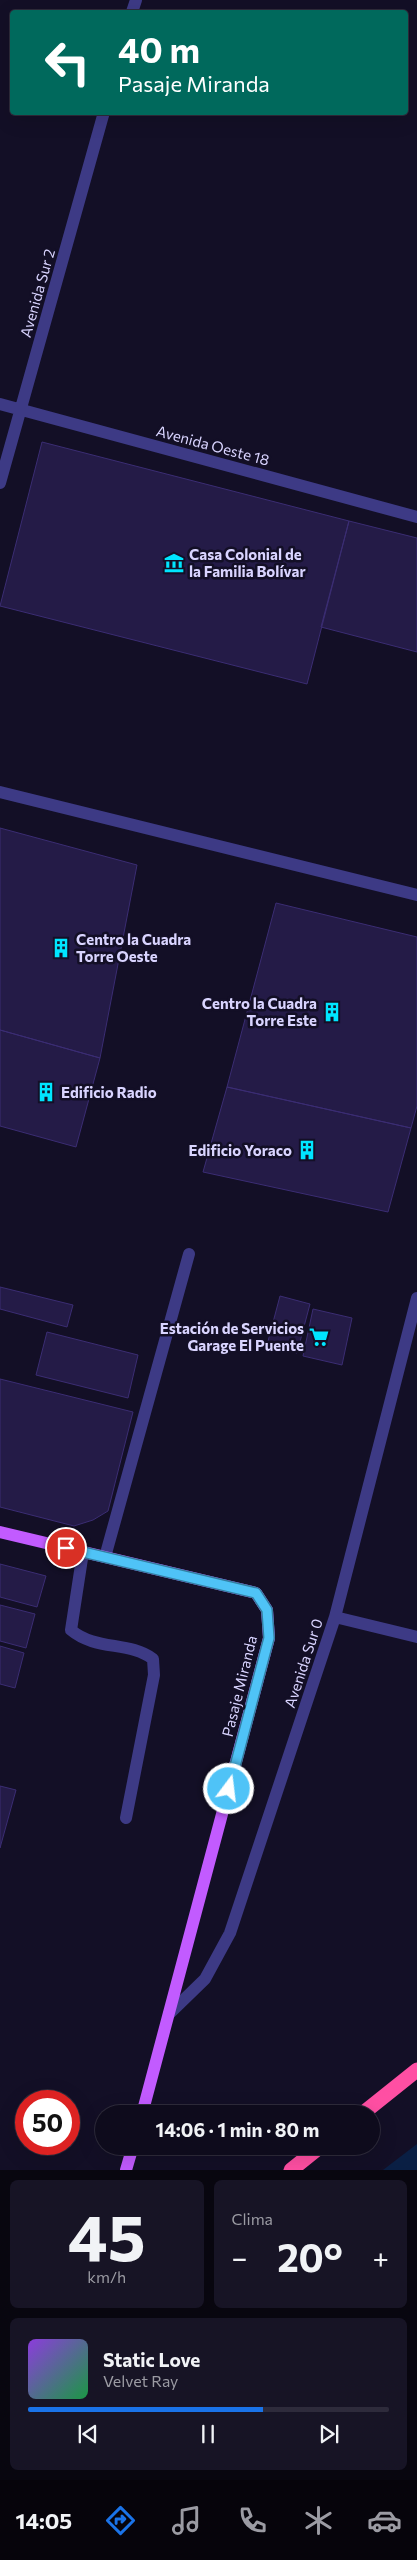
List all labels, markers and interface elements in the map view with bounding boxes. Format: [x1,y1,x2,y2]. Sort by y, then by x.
text: 40 m [118,27,200,70]
icon: left [35,30,100,95]
text: Pasaje Miranda [118,70,270,97]
street label: Avenida Sur 2 [16,247,58,339]
street label: Avenida Oeste 18 [155,421,271,469]
place label: Casa Colonial de la Familia Bolívar [189,545,306,580]
museum icon: Casa Colonial de la Familia Bolívar [163,552,185,574]
place label: Centro la Cuadra Torre Oeste [76,930,191,965]
building icon: Centro la Cuadra Torre Oeste [50,937,72,959]
place label: Centro la Cuadra Torre Este [202,994,317,1029]
building icon: Centro la Cuadra Torre Este [321,1001,343,1023]
building icon: Edificio Radio [35,1081,57,1103]
place label: Edificio Radio [61,1083,157,1101]
building icon: Edificio Yoraco [296,1139,318,1161]
place label: Edificio Yoraco [189,1141,292,1159]
place label: Estación de Servicios Garage El Puente [160,1319,304,1354]
supermarket icon: Estación de Servicios Garage El Puente [308,1326,330,1348]
pin [45,1527,87,1569]
icon: arrive [52,1534,80,1562]
street label: Avenida Sur 0 [280,1616,326,1710]
street label: Pasaje Miranda [218,1634,260,1738]
position arrow [202,1762,254,1814]
speed limit sign: 50 [15,2090,80,2155]
text: 14:06 · 1 min · 80 m [156,2118,319,2141]
text: 45 [68,2195,146,2274]
text: Clima [232,2209,273,2228]
text: 20° [277,2233,343,2280]
text: − [232,2240,247,2274]
text: + [373,2240,389,2274]
text: km/h [87,2267,126,2286]
text: Static Love [103,2348,200,2371]
text: Velvet Ray [103,2371,178,2390]
icon: previous [74,2420,102,2448]
icon: pause [194,2420,222,2448]
icon: next [315,2420,343,2448]
icon: directions [103,2503,138,2538]
icon: music [169,2503,204,2538]
icon: phone [235,2503,270,2538]
icon: climate [301,2503,336,2538]
icon: car [367,2503,402,2538]
text: 14:05 [15,2507,72,2534]

